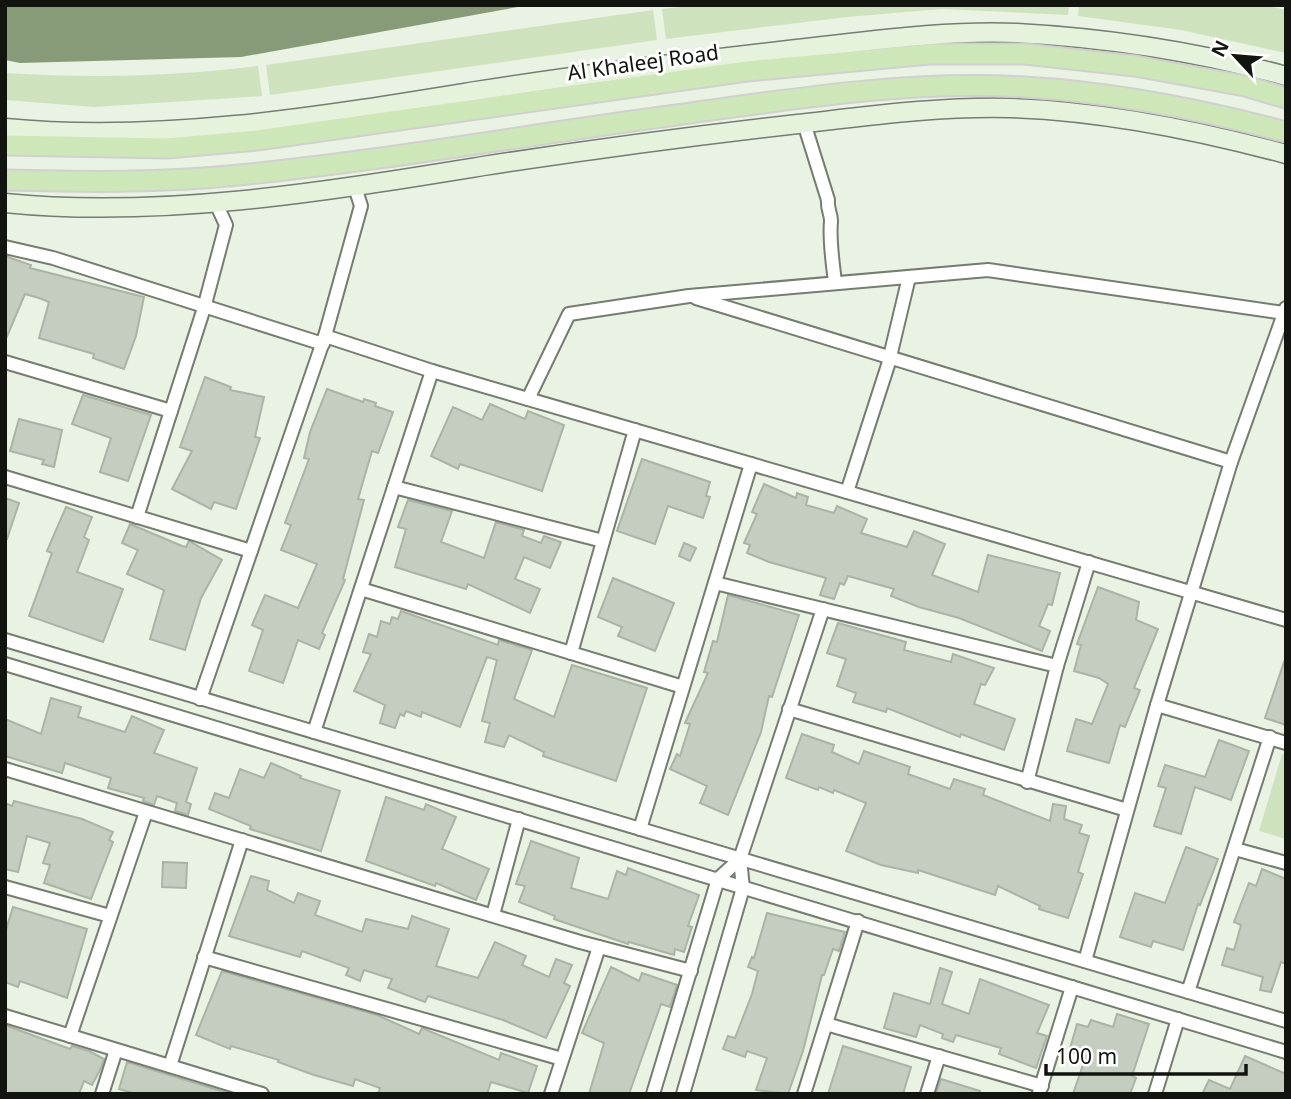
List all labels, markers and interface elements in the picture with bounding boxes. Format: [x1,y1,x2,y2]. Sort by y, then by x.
north arrow [1200,21,1270,91]
text: N [1205,36,1235,61]
street label: Al Khaleej Road [566,38,720,86]
scale bar [1046,1032,1246,1076]
text: 100 m [1056,1042,1117,1070]

